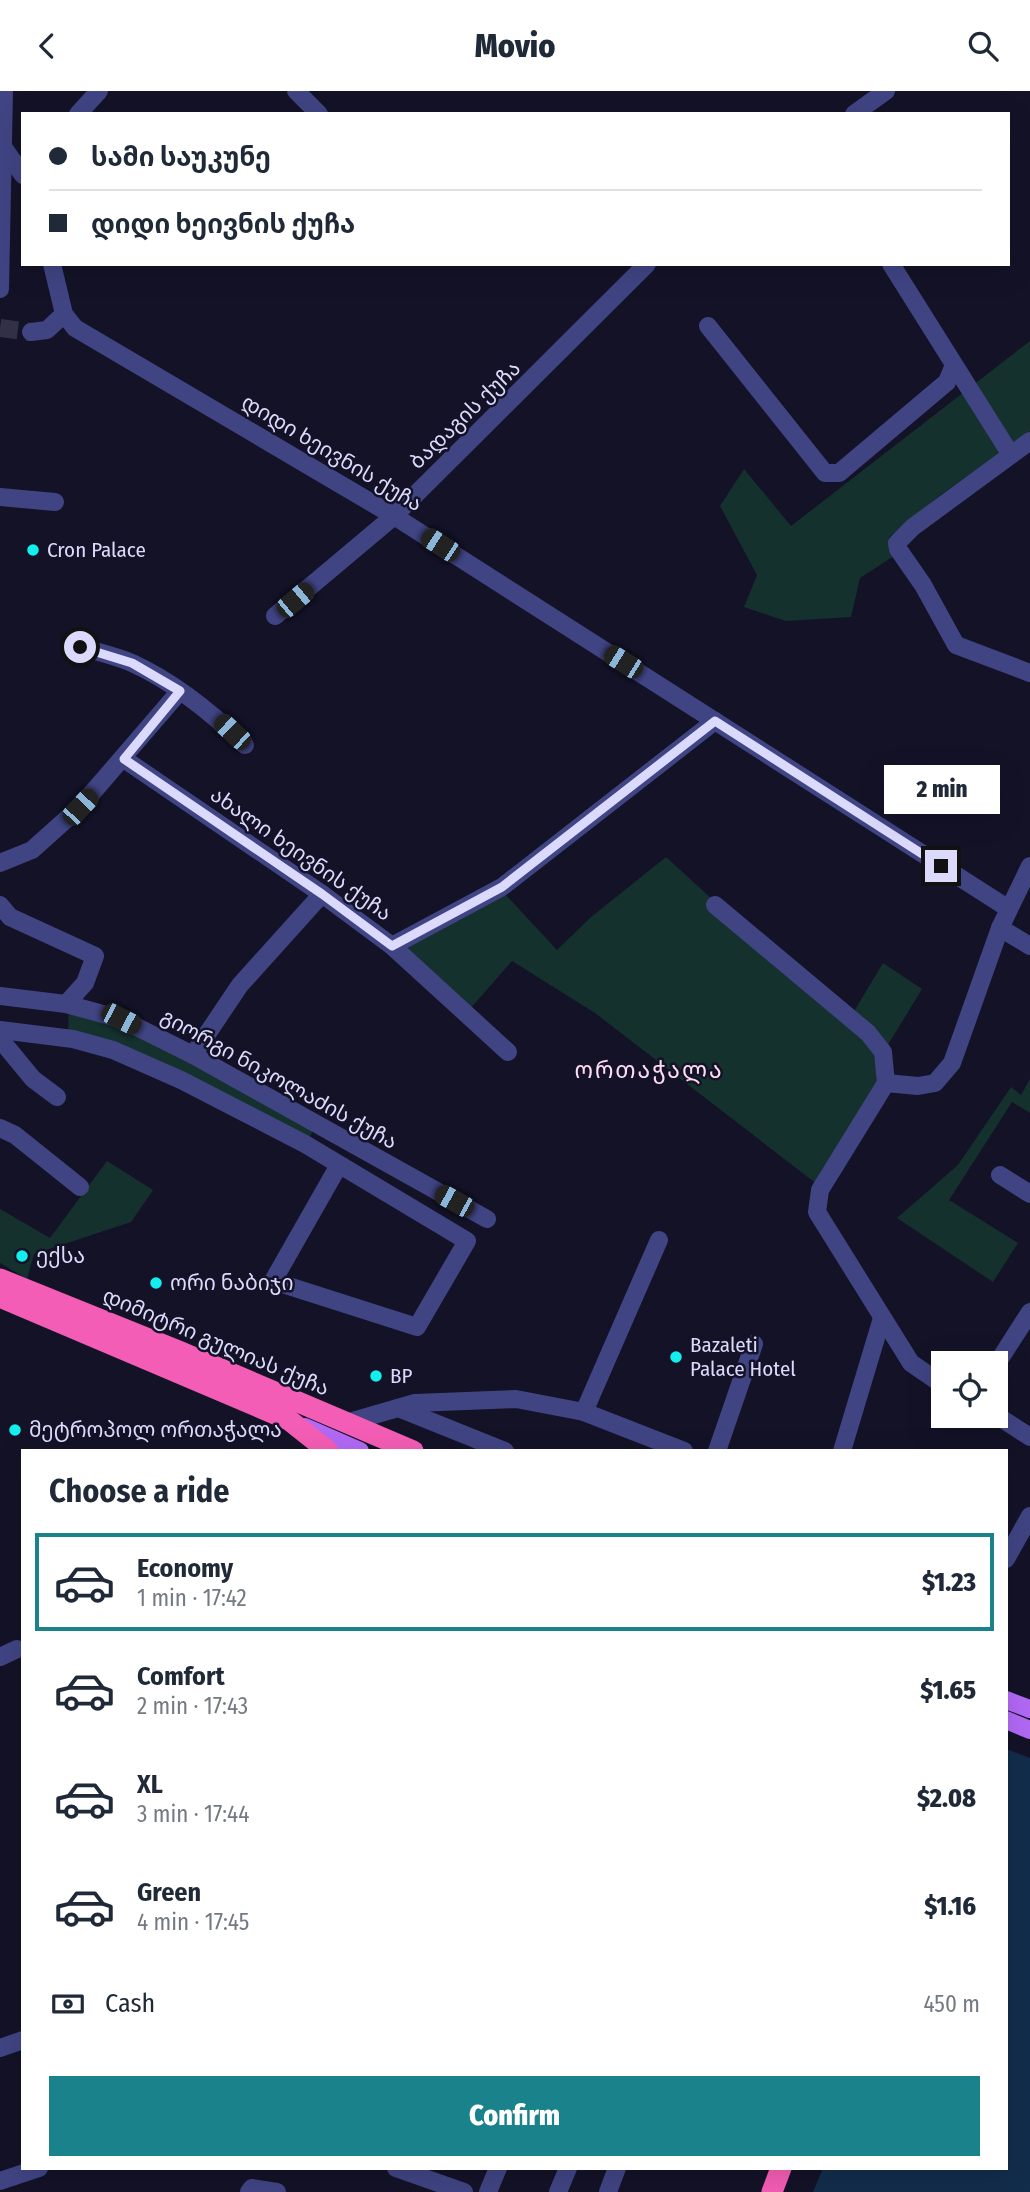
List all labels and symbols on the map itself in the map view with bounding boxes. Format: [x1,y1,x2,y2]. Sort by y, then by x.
street label: ბადაგის ქუჩა [404,355,526,475]
street label: დიდი ხეივნის ქუჩა [237,389,427,517]
car [417,525,464,565]
place label: Cron Palace [47,537,146,563]
marker: Cron Palace [25,542,41,558]
car [273,578,318,622]
route start [64,631,96,663]
car [600,642,647,682]
car [210,710,255,754]
callout: 2 min [883,765,999,813]
street label: ახალი ხეივნის ქუჩა [205,782,397,926]
car [58,784,103,830]
route end [925,850,957,882]
car [98,1000,145,1038]
street label: გიორგი ნიკოლაძის ქუჩა [156,1003,402,1155]
district label: ორთაჭალა [574,1056,724,1084]
car [431,1182,478,1220]
place label: ექსა [36,1243,85,1269]
marker: ექსა [14,1248,30,1264]
place label: ორი ნაბიჯი [170,1270,293,1296]
marker: ორი ნაბიჯი [148,1275,164,1291]
street label: დიმიტრი გულიას ქუჩა [99,1282,333,1402]
place label: Bazaleti Palace Hotel [690,1332,796,1382]
marker: Bazaleti Palace Hotel [668,1349,684,1365]
place label: BP [390,1363,412,1389]
marker: BP [368,1368,384,1384]
place label: მეტროპოლ ორთაჭალა [29,1417,282,1443]
marker: მეტროპოლ ორთაჭალა [7,1422,23,1438]

